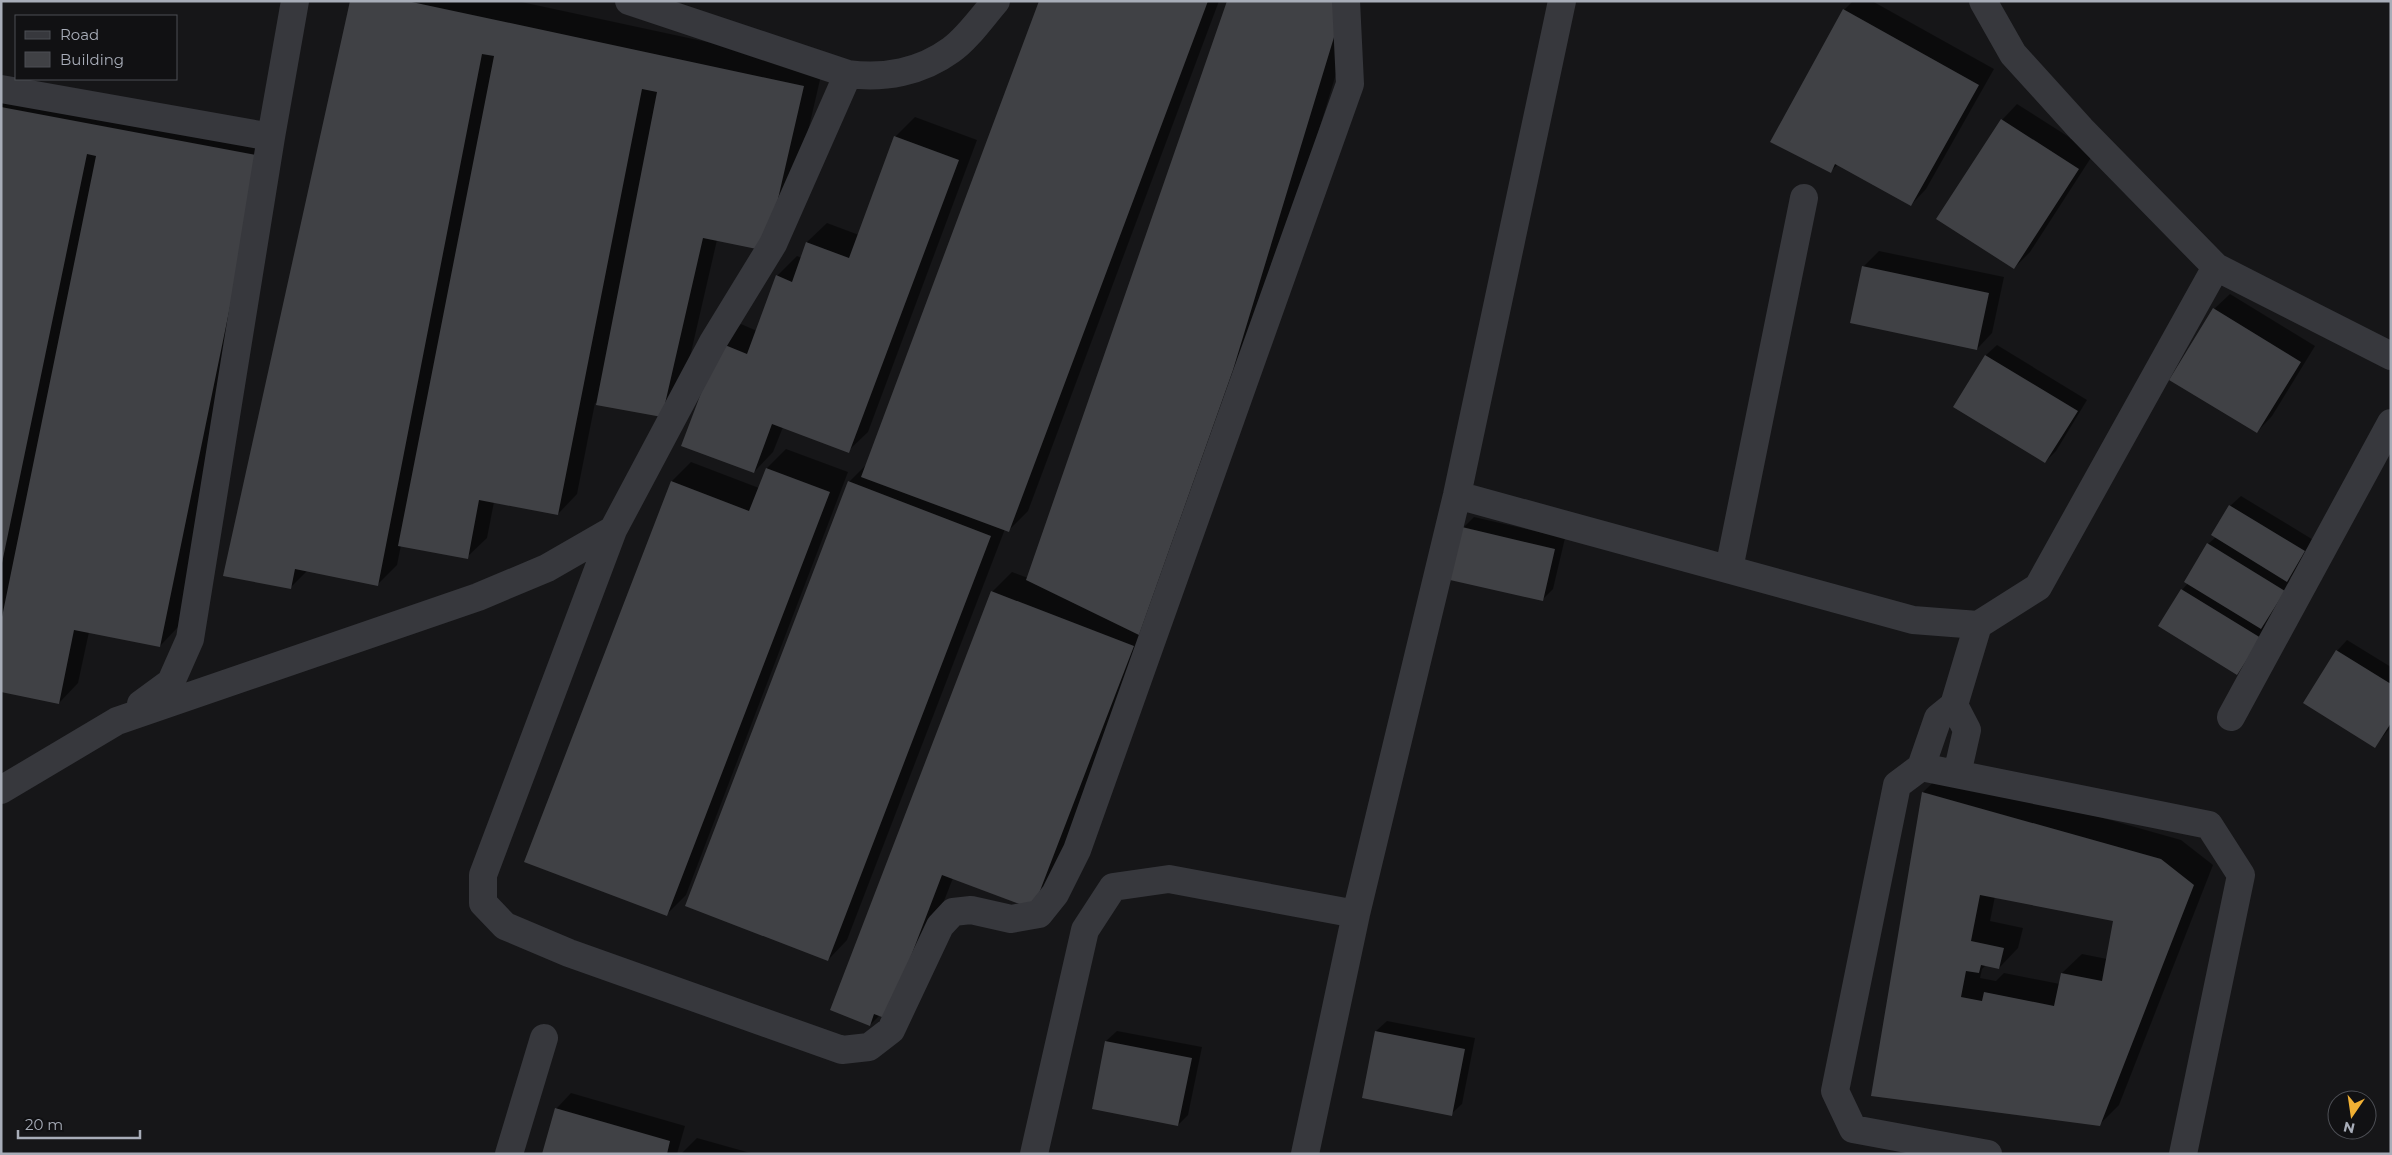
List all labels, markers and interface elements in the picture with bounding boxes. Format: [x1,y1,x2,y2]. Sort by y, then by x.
legend [15,15,178,80]
text: Road [60,25,99,44]
text: Building [60,50,124,69]
north arrow [2327,1090,2377,1140]
scale bar [18,1108,140,1140]
text: 20 m [25,1115,63,1134]
text: N [2342,1118,2357,1138]

